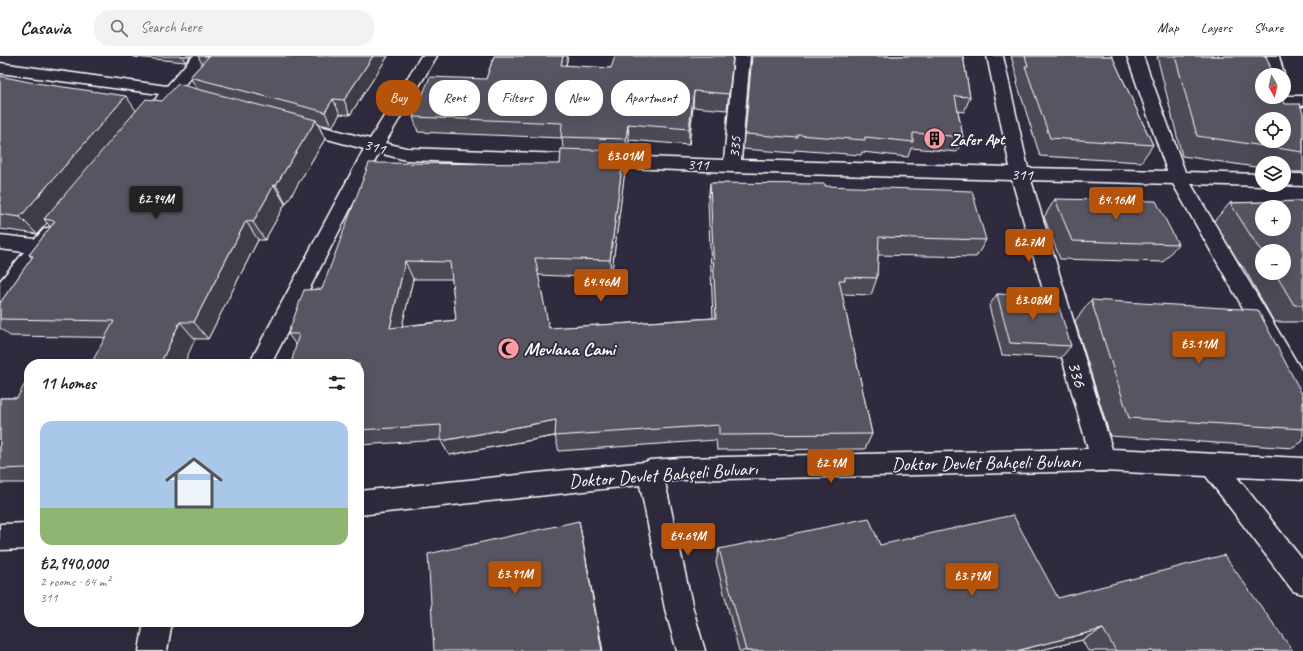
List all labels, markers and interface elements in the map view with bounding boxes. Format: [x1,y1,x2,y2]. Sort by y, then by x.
search box [94,10,374,46]
text: Casavia [20,16,70,40]
icon: search [108,17,130,39]
text: Search here [140,18,202,37]
text: Map [1157,19,1179,36]
text: Layers [1201,19,1232,36]
text: Share [1254,19,1283,36]
north arrow [1255,68,1291,104]
map controls [1255,68,1291,280]
chip: Buy [376,80,421,116]
chip: Rent [429,80,480,116]
chip: Filters [488,80,547,116]
chip: New [555,80,603,116]
chip: Apartment [611,80,690,116]
button: locate [1255,112,1291,148]
building icon: Zafer Apt [921,126,947,152]
place label: Zafer Apt [950,130,1006,150]
street label: 311 [362,135,389,160]
street label: 335 [724,135,746,159]
pin: ₺3.01M [592,143,658,177]
text: ₺3.01M [607,148,643,164]
street label: 311 [687,155,710,175]
button: layers [1255,156,1291,192]
street label: 311 [1011,165,1034,185]
pin: ₺2.94M [123,186,189,220]
pin: ₺4.16M [1083,187,1149,221]
text: ₺2.94M [138,191,174,207]
text: ₺4.16M [1098,192,1134,208]
button: + [1255,200,1291,236]
pin: ₺2.7M [1001,229,1057,263]
text: ₺2.7M [1014,234,1044,250]
button: − [1255,244,1291,280]
pin: ₺4.46M [568,269,634,303]
text: ₺4.46M [583,274,619,290]
pin: ₺3.08M [1000,287,1066,321]
text: ₺3.08M [1015,292,1051,308]
pin: ₺3.11M [1166,331,1232,365]
mosque icon: Mevlana Cami [495,335,521,361]
text: ₺3.11M [1181,336,1217,352]
place label: Mevlana Cami [524,337,617,361]
street label: 336 [1062,359,1093,391]
icon: filters [326,372,348,394]
text: 11 homes [40,373,96,394]
icon: home [158,447,230,519]
street label: Doktor Devlet Bahçeli Bulvarı [891,449,1082,477]
pin: ₺2.9M [803,450,859,484]
text: ₺2.9M [816,455,846,471]
street label: Doktor Devlet Bahçeli Bulvarı [568,456,760,494]
pin: ₺4.69M [655,523,721,557]
text: ₺4.69M [670,528,706,544]
text: ₺2,940,000 [40,553,108,574]
pin: ₺3.91M [482,561,548,595]
pin: ₺3.79M [939,563,1005,597]
text: ₺3.91M [497,566,533,582]
text: ₺3.79M [954,568,990,584]
text: 2 rooms · 64 m² [40,574,110,590]
text: 311 [40,590,58,606]

